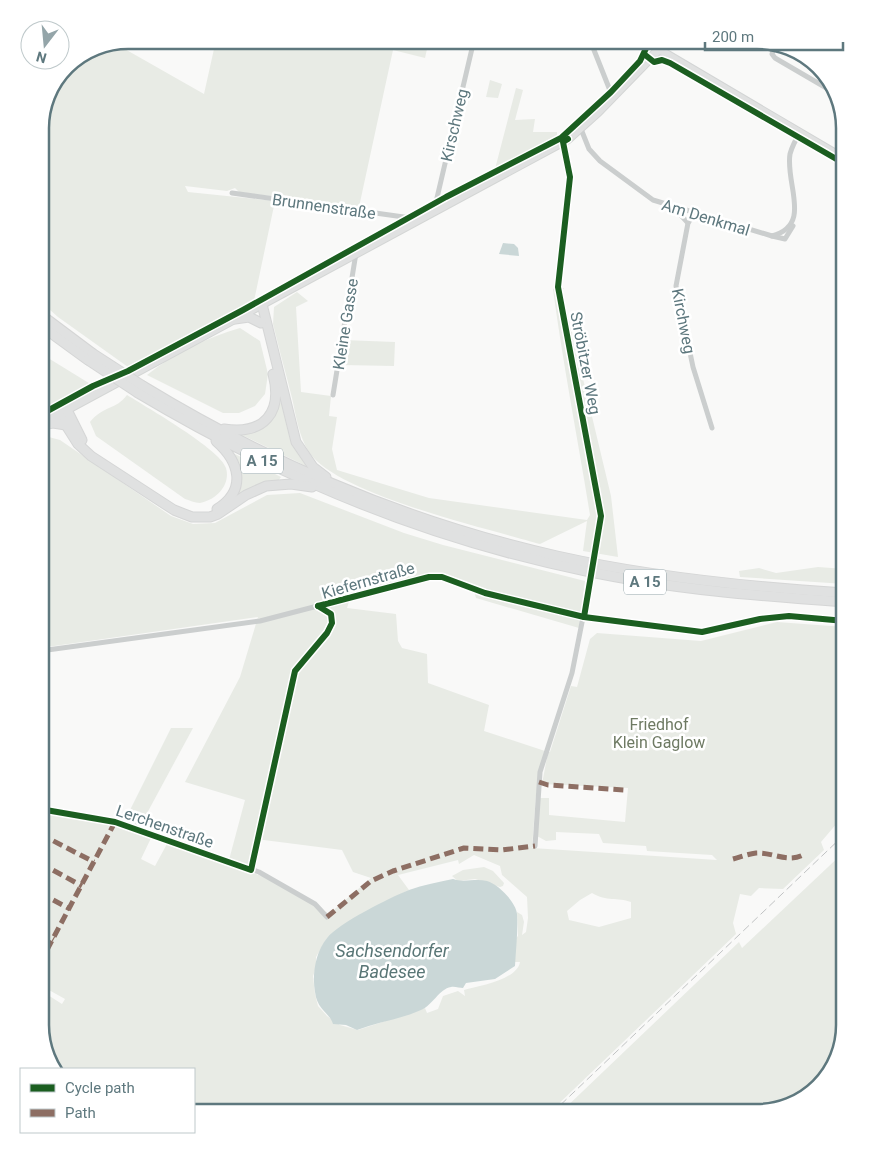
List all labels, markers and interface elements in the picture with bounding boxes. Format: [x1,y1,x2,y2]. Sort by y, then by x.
north arrow [20,20,70,70]
scale bar [705,20,842,52]
text: 200 m [712,28,754,46]
text: N [34,48,48,67]
street label: Kirschweg [437,87,472,163]
street label: Brunnenstraße [271,190,377,223]
street label: Am Denkmal [660,195,752,240]
street label: Kleine Gasse [329,277,362,371]
street label: Kirchweg [668,287,699,355]
street label: Ströbitzer Weg [566,310,605,416]
road number: A 15 [241,448,283,474]
street label: Kiefernstraße [319,558,417,603]
road number: A 15 [624,570,666,594]
park label: Friedhof Klein Gaglow [613,715,705,752]
street label: Lerchenstraße [113,801,216,852]
water label: Sachsendorfer Badesee [335,940,450,982]
legend [20,1068,195,1133]
text: Cycle path [65,1079,135,1097]
text: Path [65,1104,96,1122]

